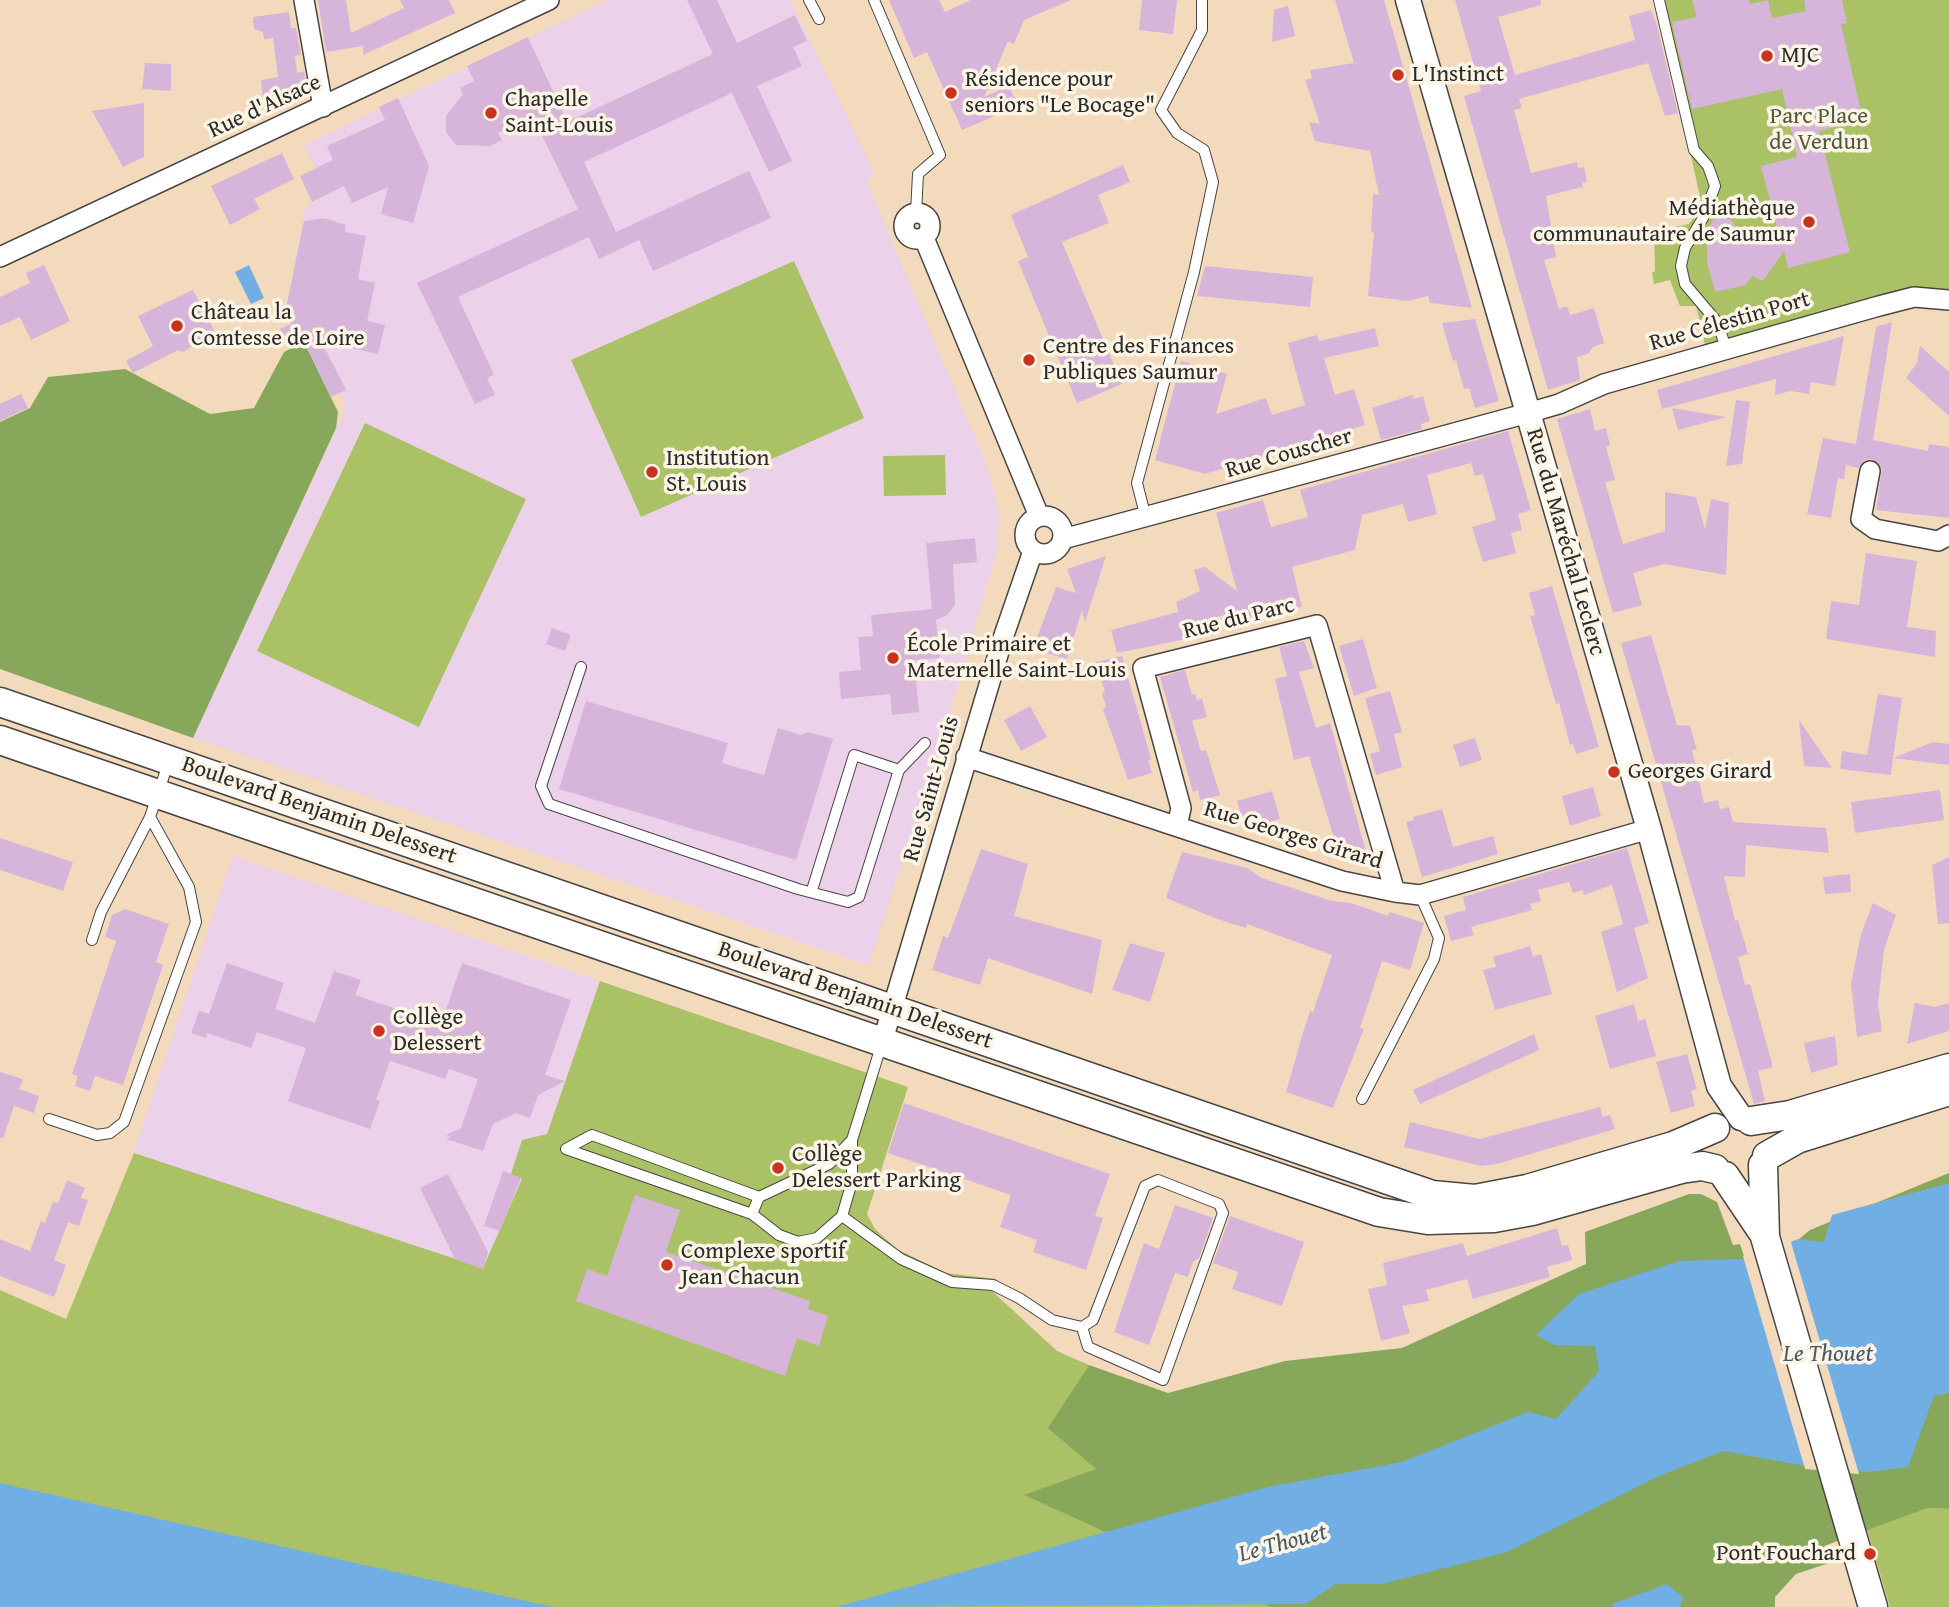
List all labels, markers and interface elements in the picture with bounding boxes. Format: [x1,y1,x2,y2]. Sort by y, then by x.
place label: MJC [1781,42,1820,70]
marker: MJC [1759,48,1775,64]
place label: L'Instinct [1412,61,1504,89]
place label: Résidence pour seniors "Le Bocage" [965,66,1155,120]
marker: L'Instinct [1390,67,1406,83]
street label: Rue d'Alsace [204,69,326,145]
marker: Résidence pour seniors "Le Bocage" [943,85,959,101]
place label: Chapelle Saint-Louis [505,86,613,140]
park label: Parc Place de Verdun [1769,103,1869,157]
marker: Chapelle Saint-Louis [483,105,499,121]
place label: Médiathèque communautaire de Saumur [1533,195,1795,249]
marker: Médiathèque communautaire de Saumur [1801,214,1817,230]
street label: Rue Célestin Port [1647,286,1813,358]
place label: Château la Comtesse de Loire [191,299,365,353]
marker: Château la Comtesse de Loire [169,318,185,334]
place label: Centre des Finances Publiques Saumur [1043,333,1234,387]
marker: Centre des Finances Publiques Saumur [1021,352,1037,368]
street label: Rue Couscher [1223,423,1355,485]
street label: Rue du Maréchal Leclerc [1519,425,1611,659]
place label: Institution St. Louis [666,445,769,499]
marker: Institution St. Louis [644,464,660,480]
street label: Rue du Parc [1180,592,1298,646]
place label: École Primaire et Maternelle Saint-Louis [907,631,1126,685]
marker: École Primaire et Maternelle Saint-Louis [885,650,901,666]
street label: Rue Saint-Louis [898,713,966,865]
street label: Boulevard Benjamin Delessert [178,751,460,871]
place label: Georges Girard [1628,758,1772,786]
marker: Georges Girard [1606,764,1622,780]
street label: Rue Georges Girard [1200,796,1386,876]
street label: Boulevard Benjamin Delessert [714,936,996,1056]
place label: Collège Delessert [393,1004,482,1058]
marker: Collège Delessert [371,1023,387,1039]
place label: Collège Delessert Parking [792,1141,961,1195]
marker: Collège Delessert Parking [770,1160,786,1176]
place label: Complexe sportif Jean Chacun [681,1238,845,1292]
marker: Complexe sportif Jean Chacun [659,1257,675,1273]
water label: Le Thouet [1783,1341,1873,1369]
water label: Le Thouet [1236,1518,1330,1570]
place label: Pont Fouchard [1716,1540,1856,1568]
marker: Pont Fouchard [1862,1546,1878,1562]

